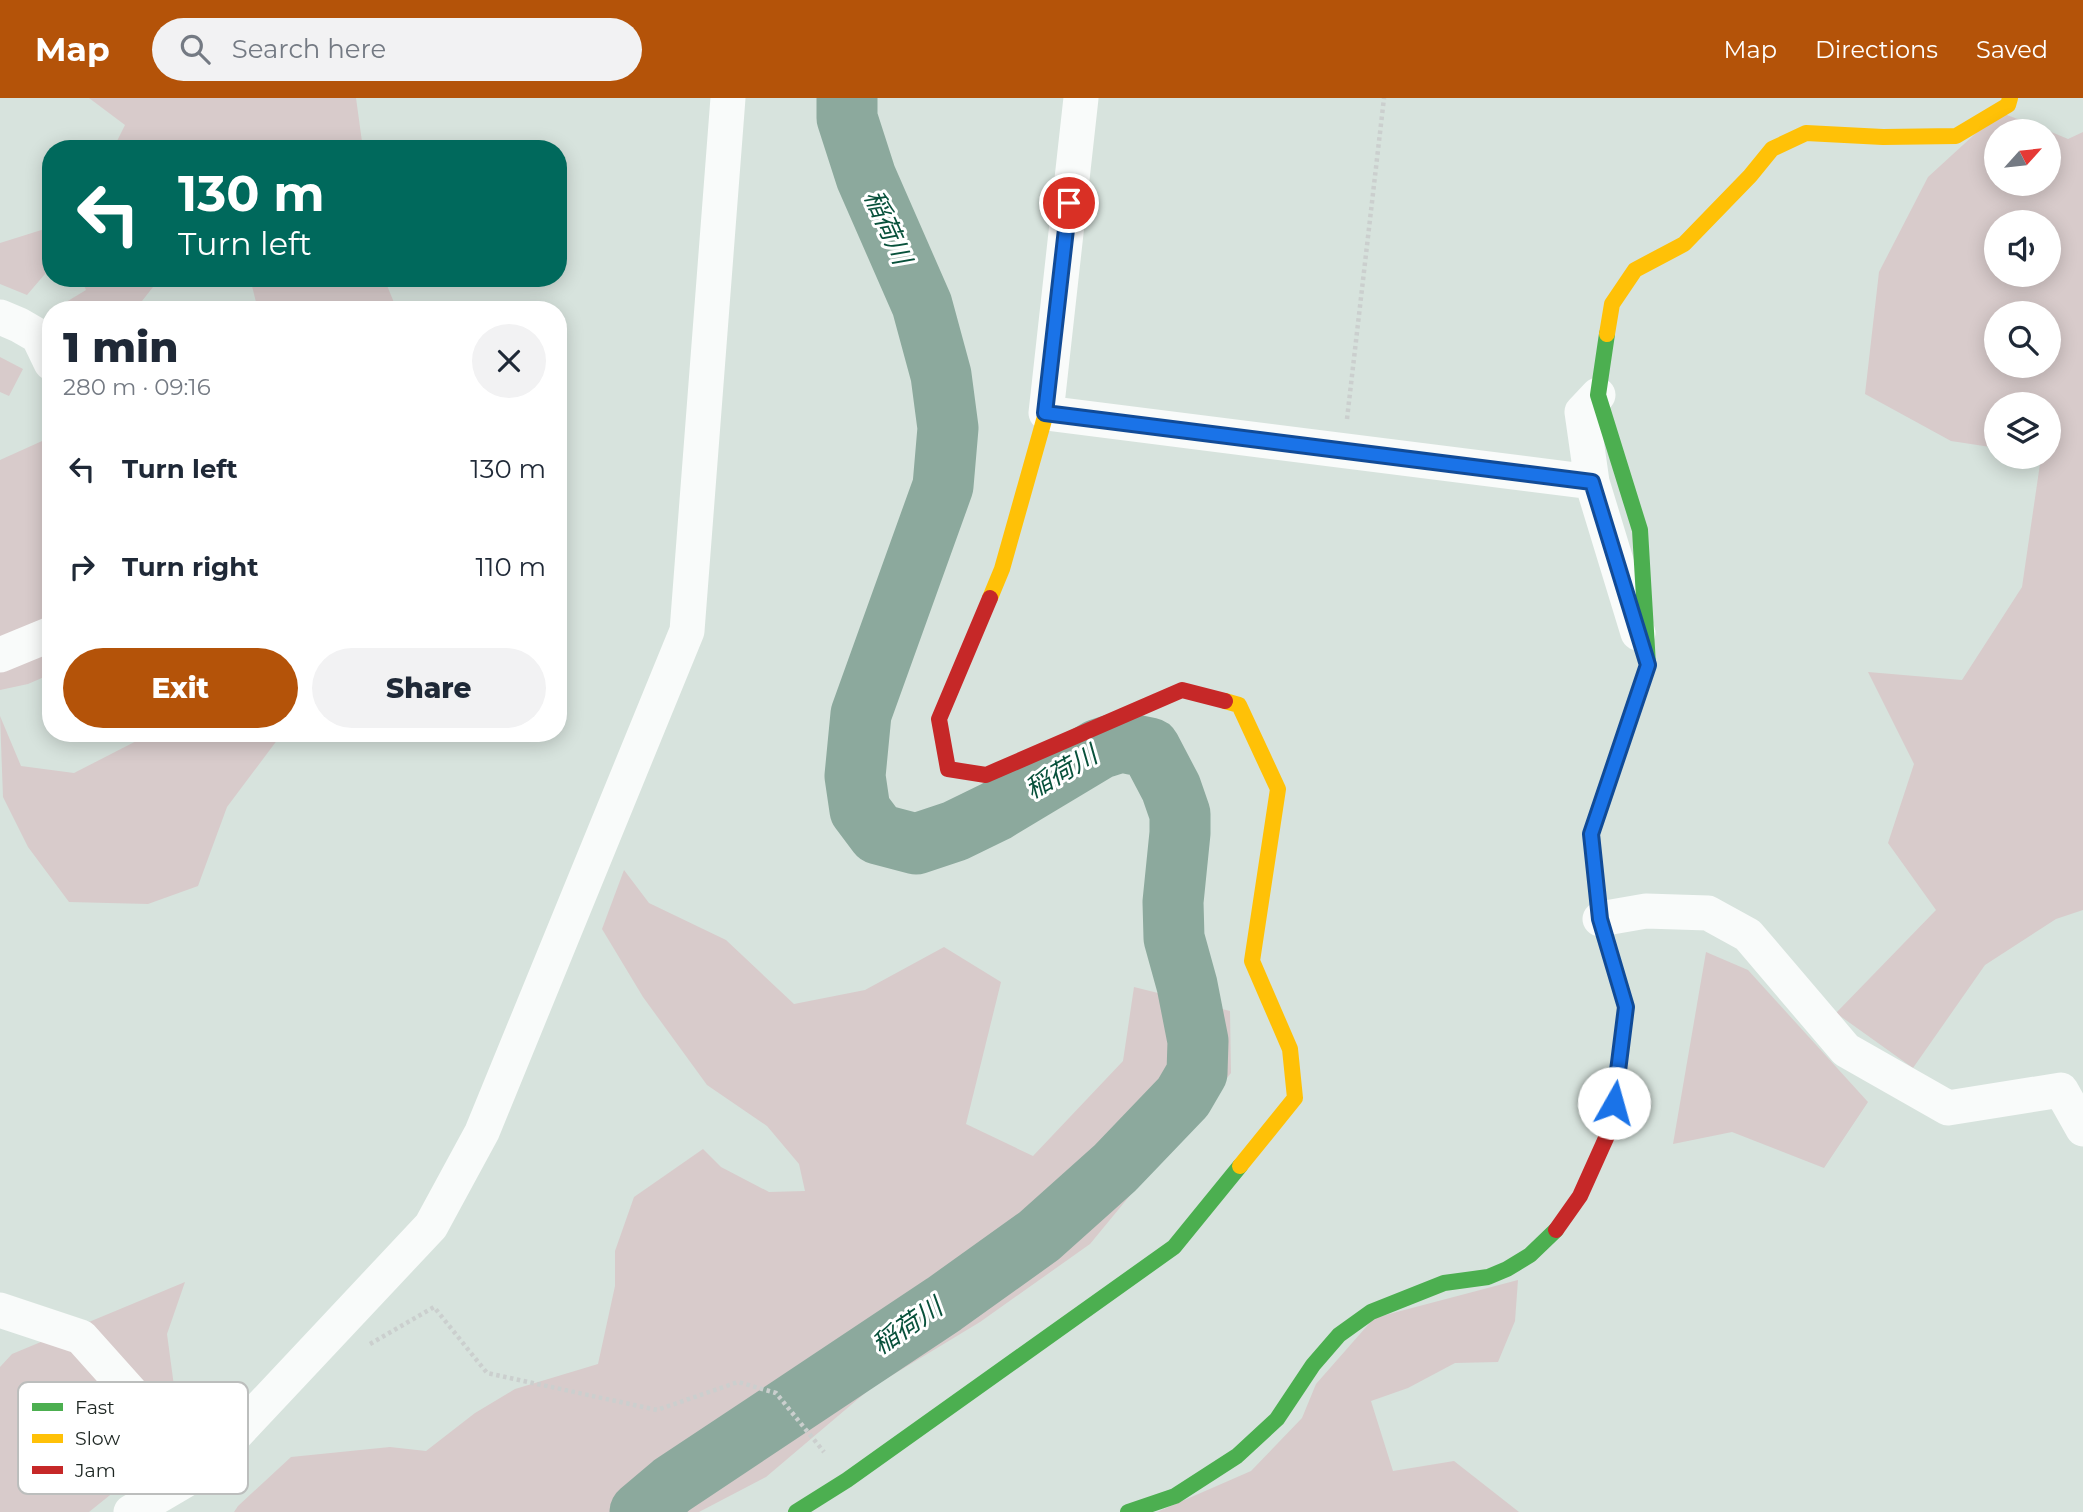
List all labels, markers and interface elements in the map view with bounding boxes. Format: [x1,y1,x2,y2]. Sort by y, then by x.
search box [152,18,642,81]
text: Map [35,29,110,69]
icon: search [176,30,214,68]
text: Search here [232,33,386,65]
text: Map [1724,35,1777,64]
text: Directions [1815,35,1938,64]
text: Saved [1976,35,2048,64]
north arrow [1984,119,2062,196]
map controls [1984,119,2061,469]
text: 130 m [178,164,325,223]
icon: left [63,168,154,259]
pin [1039,173,1099,233]
icon: arrive [1050,184,1088,222]
water label: 稲荷川 [858,185,920,272]
button: sound [1984,210,2061,287]
text: Turn left [178,224,312,263]
button: search [1984,301,2061,378]
text: 1 min [63,321,179,373]
button: close [472,324,546,398]
text: 280 m · 09:16 [63,373,211,401]
button: layers [1984,392,2061,469]
icon: left [63,450,101,488]
text: Turn left [122,453,238,485]
text: 130 m [470,453,546,485]
icon: right [63,548,101,586]
text: Turn right [122,551,258,583]
text: 110 m [476,551,546,583]
button: Exit [63,648,298,728]
button: Share [312,648,546,728]
water label: 稲荷川 [1019,737,1105,805]
position arrow [1577,1066,1651,1140]
water label: 稲荷川 [866,1289,951,1361]
legend [18,1382,248,1494]
text: Fast [75,1396,115,1419]
text: Slow [75,1427,120,1450]
text: Jam [74,1459,116,1482]

